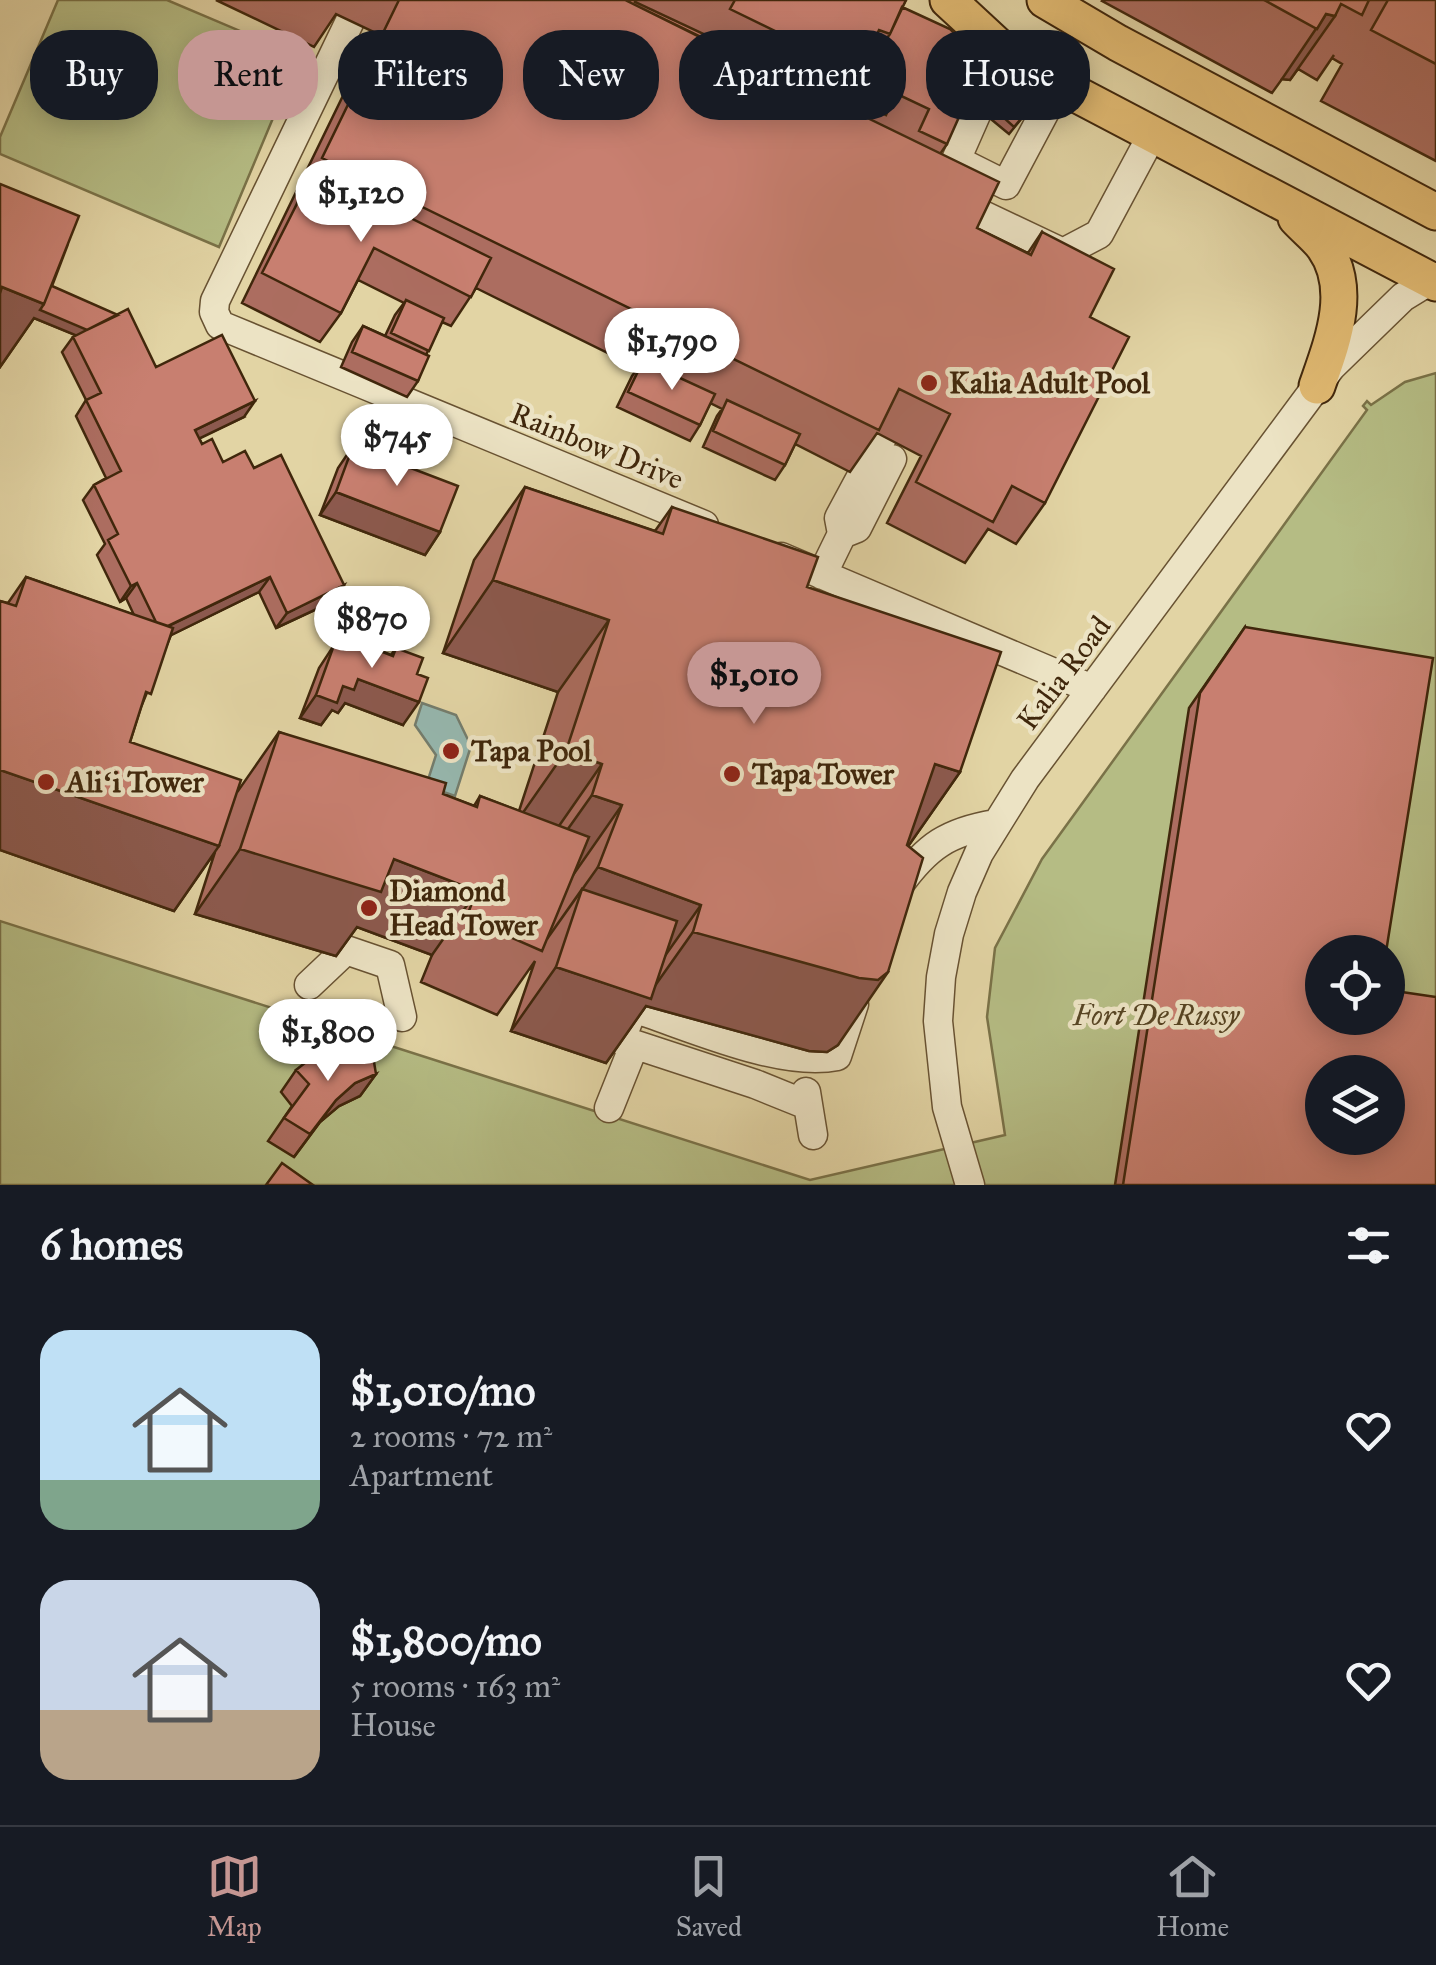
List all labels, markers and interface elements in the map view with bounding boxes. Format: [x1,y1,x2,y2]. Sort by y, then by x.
chip: Buy [30,30,158,120]
chip: Rent [178,30,318,120]
chip: Filters [338,30,503,120]
chip: New [523,30,659,120]
chip: Apartment [679,30,906,120]
chip: House [926,30,1090,120]
pin: $1,120 [280,160,442,245]
text: $1,120 [317,173,405,212]
pin: $1,790 [591,308,753,393]
text: $1,790 [626,321,718,360]
place label: Kalia Adult Pool [949,365,1151,401]
marker: Kalia Adult Pool [918,372,940,394]
street label: Rainbow Drive [505,395,689,497]
pin: $745 [338,404,456,489]
text: $745 [363,417,431,456]
pin: $870 [313,586,431,671]
text: $870 [336,599,408,638]
street label: Kalia Road [1009,609,1119,737]
pin: $1,010 [673,642,835,727]
text: $1,010 [709,655,799,694]
place label: Tapa Pool [471,733,593,769]
marker: Tapa Pool [440,740,462,762]
place label: Tapa Tower [752,756,895,792]
marker: Tapa Tower [721,763,743,785]
place label: Aliʻi Tower [64,764,204,800]
marker: Aliʻi Tower [35,771,57,793]
place label: Diamond Head Tower [389,873,538,943]
marker: Diamond Head Tower [358,897,380,919]
map controls [1305,935,1405,1155]
button: locate [1305,935,1405,1035]
park label: Fort De Russy [1072,997,1241,1033]
pin: $1,800 [247,999,409,1084]
text: $1,800 [281,1012,375,1051]
button: layers [1305,1055,1405,1155]
icon: filters [1341,1218,1396,1273]
text: 6 homes [40,1219,183,1271]
text: $1,010/mo [350,1365,536,1417]
icon: home [120,1370,240,1490]
icon: heart [1341,1403,1396,1458]
text: 2 rooms · 72 m² [350,1417,552,1456]
text: Apartment [350,1456,493,1495]
text: $1,800/mo [350,1615,542,1667]
icon: home [120,1620,240,1740]
icon: heart [1341,1653,1396,1708]
text: 5 rooms · 163 m² [350,1667,560,1706]
text: House [350,1706,436,1745]
tab: Map [207,1849,262,1944]
tab: Saved [676,1849,742,1944]
tab: Home [1156,1849,1229,1944]

